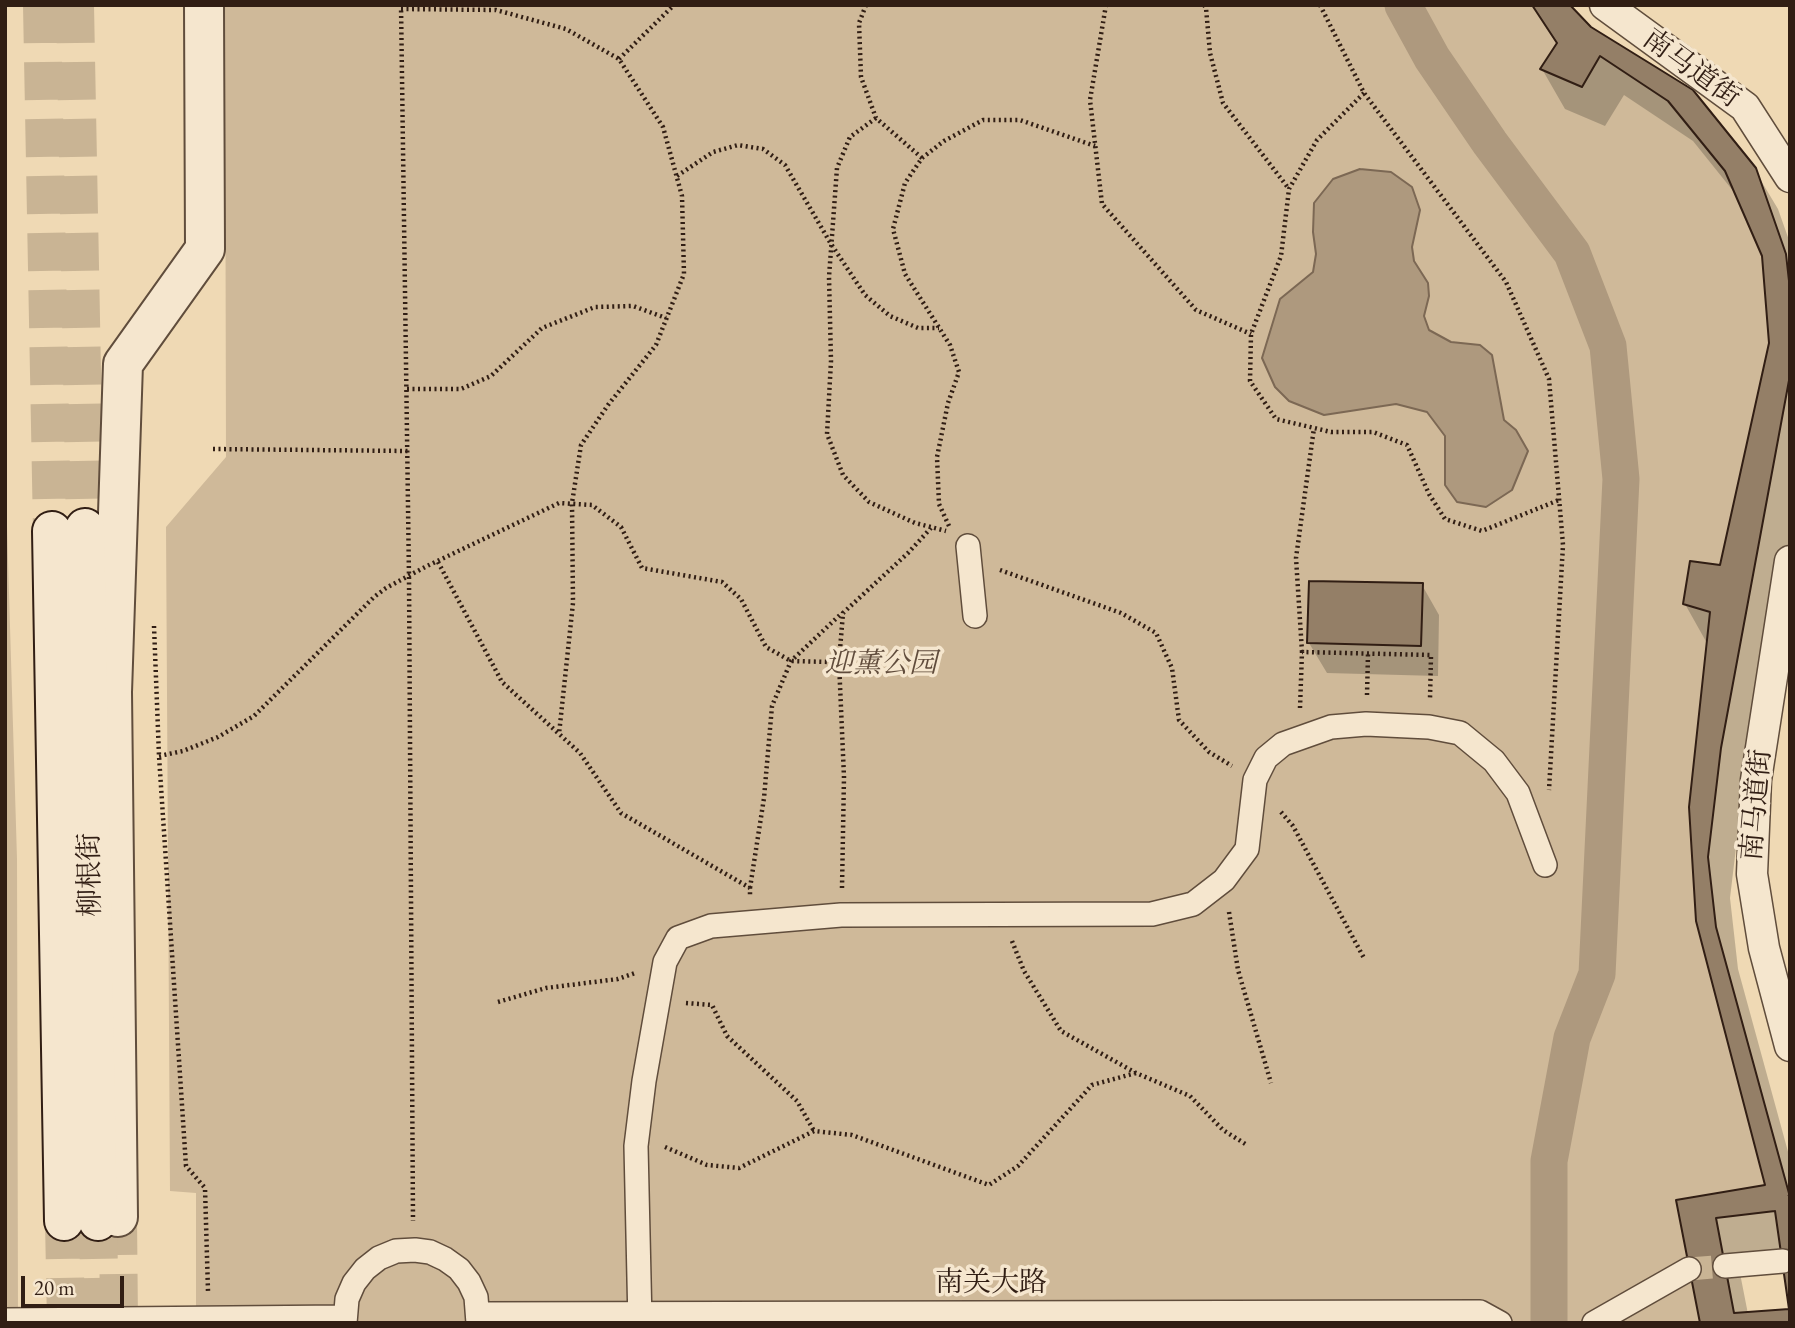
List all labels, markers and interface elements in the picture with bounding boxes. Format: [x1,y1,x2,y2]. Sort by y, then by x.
street label: 南马道街 [1636,22,1746,116]
park label: 迎薰公园 [825,647,937,681]
street label: 南马道街 [1735,748,1779,862]
street label: 柳根街 [73,833,109,917]
scale bar [24,1262,128,1306]
street label: 南关大路 [935,1266,1047,1300]
text: 20 m [34,1274,75,1301]

